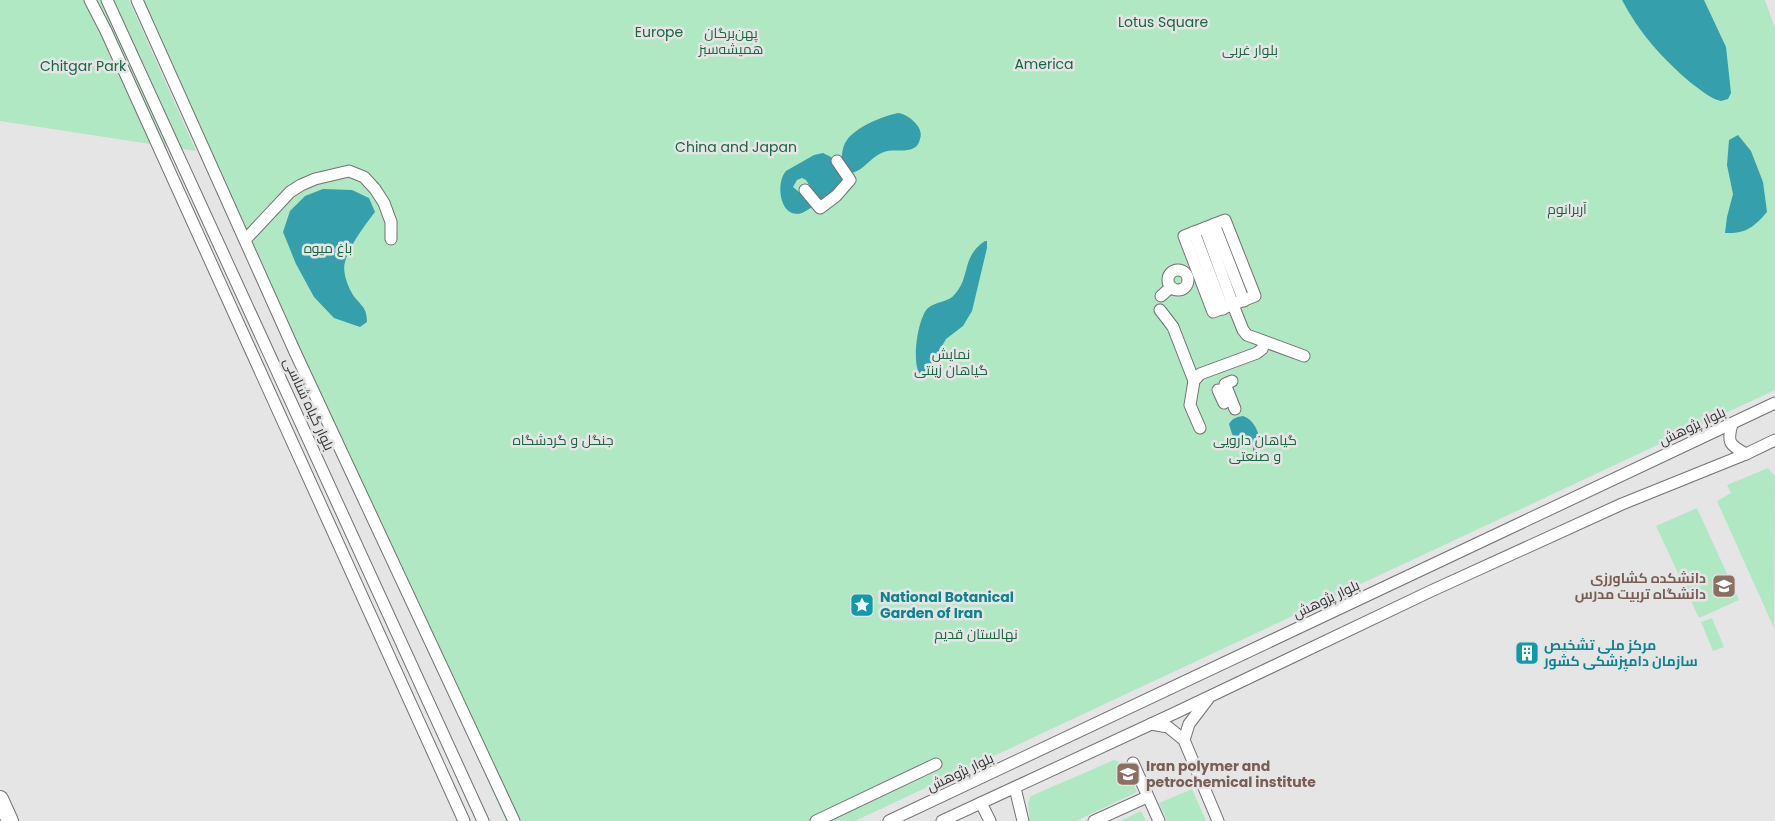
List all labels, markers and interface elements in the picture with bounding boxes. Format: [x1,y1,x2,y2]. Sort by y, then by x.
park label: Lotus Square [1118,12,1208,32]
park label: Europe [635,22,684,42]
park label: پهن‌برگان همیشه‌سبز [698,23,763,59]
park label: بلوار غربی [1222,40,1278,60]
park label: America [1014,54,1074,74]
park label: Chitgar Park [40,56,127,76]
park label: China and Japan [675,137,797,157]
park label: آربرانوم [1547,199,1587,219]
park label: باغ میوه [304,238,352,258]
park label: نمایش گیاهان زینتی [914,344,988,380]
street label: بلوار گیاه شناسی [279,354,339,454]
street label: بلوار پژوهش [1655,402,1729,450]
park label: جنگل و گردشگاه [513,430,613,450]
park label: گیاهان دارویی و صنعتی [1213,430,1297,466]
place label: دانشکده کشاورزی دانشگاه تربیت مدرس [1575,568,1706,604]
school or university icon: دانشکده کشاورزی دانشگاه تربیت مدرس [1711,573,1737,599]
street label: بلوار پژوهش [1289,575,1363,623]
place label: National Botanical Garden of Iran [880,587,1014,623]
place icon: National Botanical Garden of Iran [849,592,875,618]
park label: نهالستان قدیم [934,624,1018,644]
place label: مرکز ملی تشخیص سازمان دامپزشکی کشور [1543,635,1698,672]
building icon: مرکز ملی تشخیص سازمان دامپزشکی کشور [1514,640,1540,666]
street label: بلوار پژوهش [923,748,997,796]
place label: Iran polymer and petrochemical institute [1146,756,1316,792]
school or university icon: Iran polymer and petrochemical institute [1115,761,1141,787]

